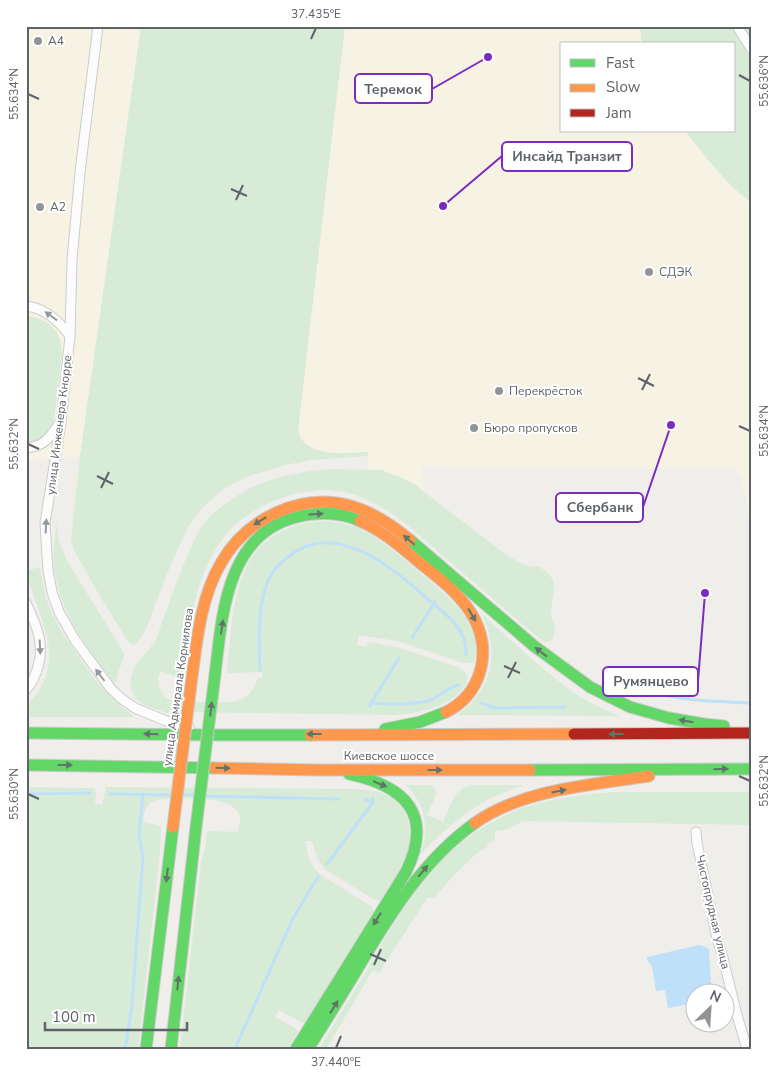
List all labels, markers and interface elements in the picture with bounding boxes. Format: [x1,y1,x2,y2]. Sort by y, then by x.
text: 37.435°E [291,6,341,22]
place label: А4 [48,33,64,49]
marker: А4 [32,35,44,47]
legend [560,42,736,132]
text: Fast [606,53,635,73]
text: 55.636°N [756,55,772,107]
text: 55.634°N [6,68,22,120]
callout: Теремок [355,74,432,103]
text: Slow [606,77,641,97]
text: Теремок [364,80,422,99]
text: Jam [605,103,632,123]
callout: Инсайд Транзит [502,142,632,171]
text: Инсайд Транзит [512,147,622,166]
place label: А2 [50,199,66,215]
marker: А2 [34,201,46,213]
place label: СДЭК [659,264,692,280]
marker: СДЭК [643,266,655,278]
one-way arrow [44,311,58,321]
street label: улица Инженера Кнорре [42,354,76,496]
place label: Перекрёсток [509,383,583,399]
marker: Перекрёсток [493,385,505,397]
text: 55.634°N [756,405,772,457]
text: 55.632°N [6,418,22,470]
place label: Бюро пропусков [484,420,578,436]
marker: Бюро пропусков [468,422,480,434]
callout: Сбербанк [556,493,643,522]
text: Сбербанк [567,498,633,517]
one-way arrow [308,509,324,517]
one-way arrow [254,516,267,525]
one-way arrow [42,518,50,534]
one-way arrow [403,534,416,545]
street label: улица Адмирала Корнилова [159,607,197,767]
one-way arrow [468,609,477,622]
one-way arrow [218,619,226,635]
one-way arrow [36,639,44,655]
one-way arrow [535,646,548,657]
callout: Румянцево [603,667,698,696]
one-way arrow [94,669,105,682]
text: Румянцево [613,672,689,691]
one-way arrow [207,701,215,717]
one-way arrow [678,716,694,724]
one-way arrow [143,730,159,738]
one-way arrow [306,730,322,738]
one-way arrow [607,730,623,738]
street label: Киевское шоссе [344,748,434,764]
text: 55.632°N [756,755,772,807]
one-way arrow [57,761,73,769]
one-way arrow [215,764,231,772]
one-way arrow [713,765,729,773]
one-way arrow [427,767,443,775]
text: 55.630°N [6,768,22,820]
one-way arrow [373,780,388,788]
one-way arrow [552,786,568,794]
street label: Чистопрудная улица [692,853,734,971]
one-way arrow [417,865,428,878]
one-way arrow [163,867,171,883]
one-way arrow [372,912,381,926]
one-way arrow [175,975,183,991]
north arrow [686,982,736,1032]
text: N [707,986,724,1007]
scale bar [45,1000,188,1032]
one-way arrow [329,1001,338,1014]
text: 100 m [52,1007,96,1027]
text: 37.440°E [311,1054,361,1070]

